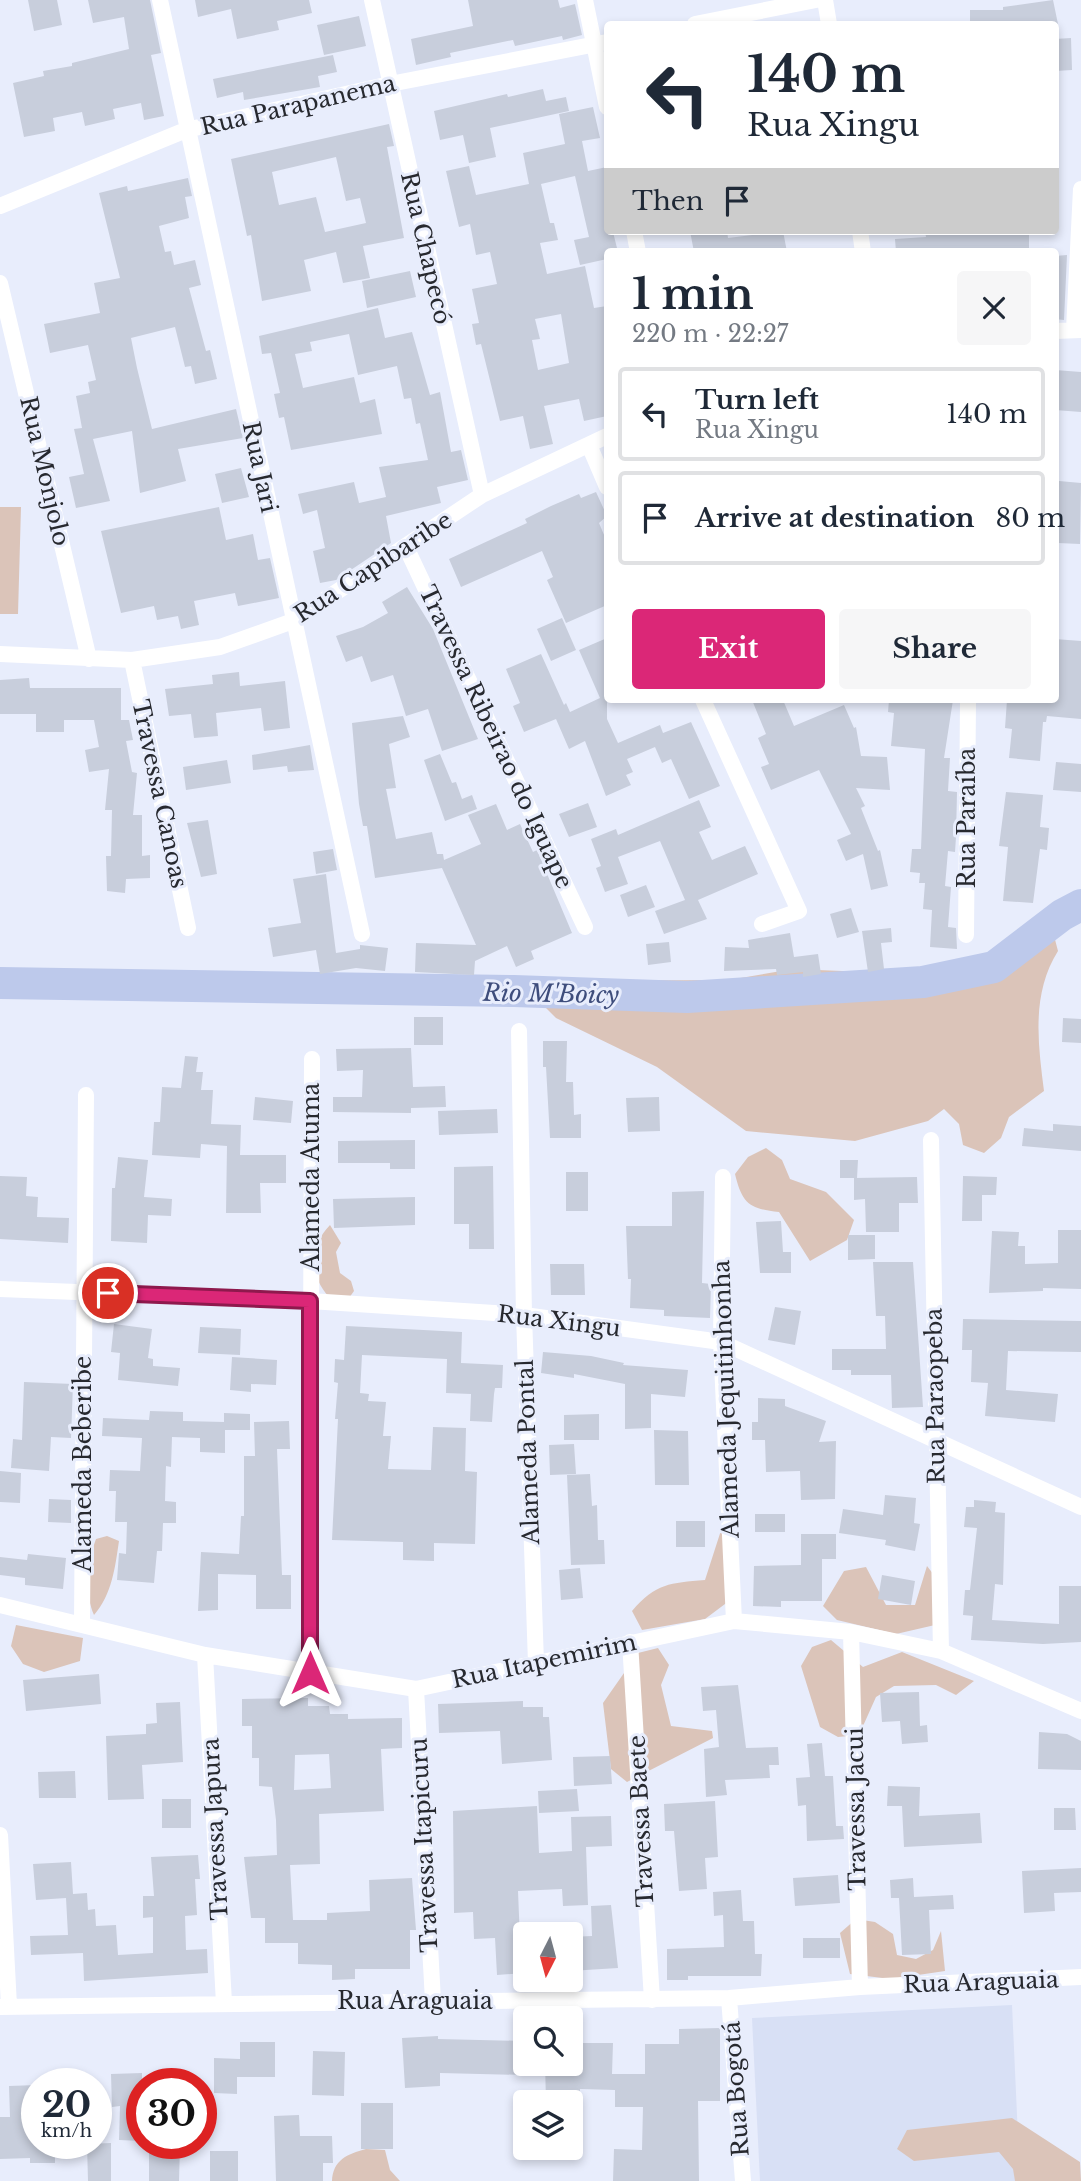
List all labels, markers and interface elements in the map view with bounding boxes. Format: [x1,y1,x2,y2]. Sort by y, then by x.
text: 140 m [747,44,905,105]
icon: left [632,49,723,140]
street label: Rua Parapanema [198,69,399,141]
text: Rua Xingu [747,105,919,145]
street label: Rua Chapecó [395,169,457,327]
icon: arrive [718,182,756,220]
text: Then [632,185,704,217]
text: 1 min [632,268,754,320]
button: close [957,271,1031,345]
text: 220 m · 22:27 [632,320,788,348]
text: Turn left [695,384,819,416]
street label: Rua Monjolo [14,394,76,548]
icon: left [636,395,674,433]
text: 140 m [946,398,1027,430]
text: Rua Xingu [695,416,819,444]
street label: Rua Jari [237,419,283,515]
icon: arrive [636,499,674,537]
text: Arrive at destination [695,502,975,534]
text: 80 m [996,502,1065,534]
street label: Rua Capibaribe [289,506,457,628]
street label: Travessa Ribeirao do Iguape [413,581,579,893]
button: Exit [632,609,825,689]
button: Share [839,609,1031,689]
street label: Travessa Canoas [126,697,194,891]
street label: Rua Paraíba [953,747,981,888]
water label: Rio M'Boicy [482,978,620,1009]
street label: Alameda Atuma [297,1082,325,1272]
street label: Alameda Jequitinhonha [707,1259,745,1539]
pin [78,1263,138,1323]
icon: arrive [89,1274,127,1312]
street label: Rua Xingu [496,1300,622,1342]
street label: Rua Paraopeba [919,1307,951,1484]
street label: Alameda Beberibe [69,1356,97,1573]
street label: Alameda Pontal [511,1359,545,1546]
street label: Rua Itapemirim [449,1628,639,1694]
position arrow [273,1636,347,1710]
street label: Travessa Jacui [841,1727,871,1891]
street label: Travessa Baete [623,1734,659,1908]
street label: Travessa Japura [196,1737,234,1921]
street label: Travessa Itapicuru [404,1737,444,1953]
north arrow [513,1922,583,1992]
map controls [513,1922,583,2160]
street label: Rua Araguaia [903,1965,1060,1999]
street label: Rua Araguaia [337,1987,493,2015]
button: search [513,2006,583,2076]
street label: Rua Bogotá [717,2020,755,2158]
speed limit sign: 30 [126,2068,217,2159]
text: 20 [42,2083,91,2126]
button: layers [513,2090,583,2160]
text: km/h [41,2120,92,2142]

